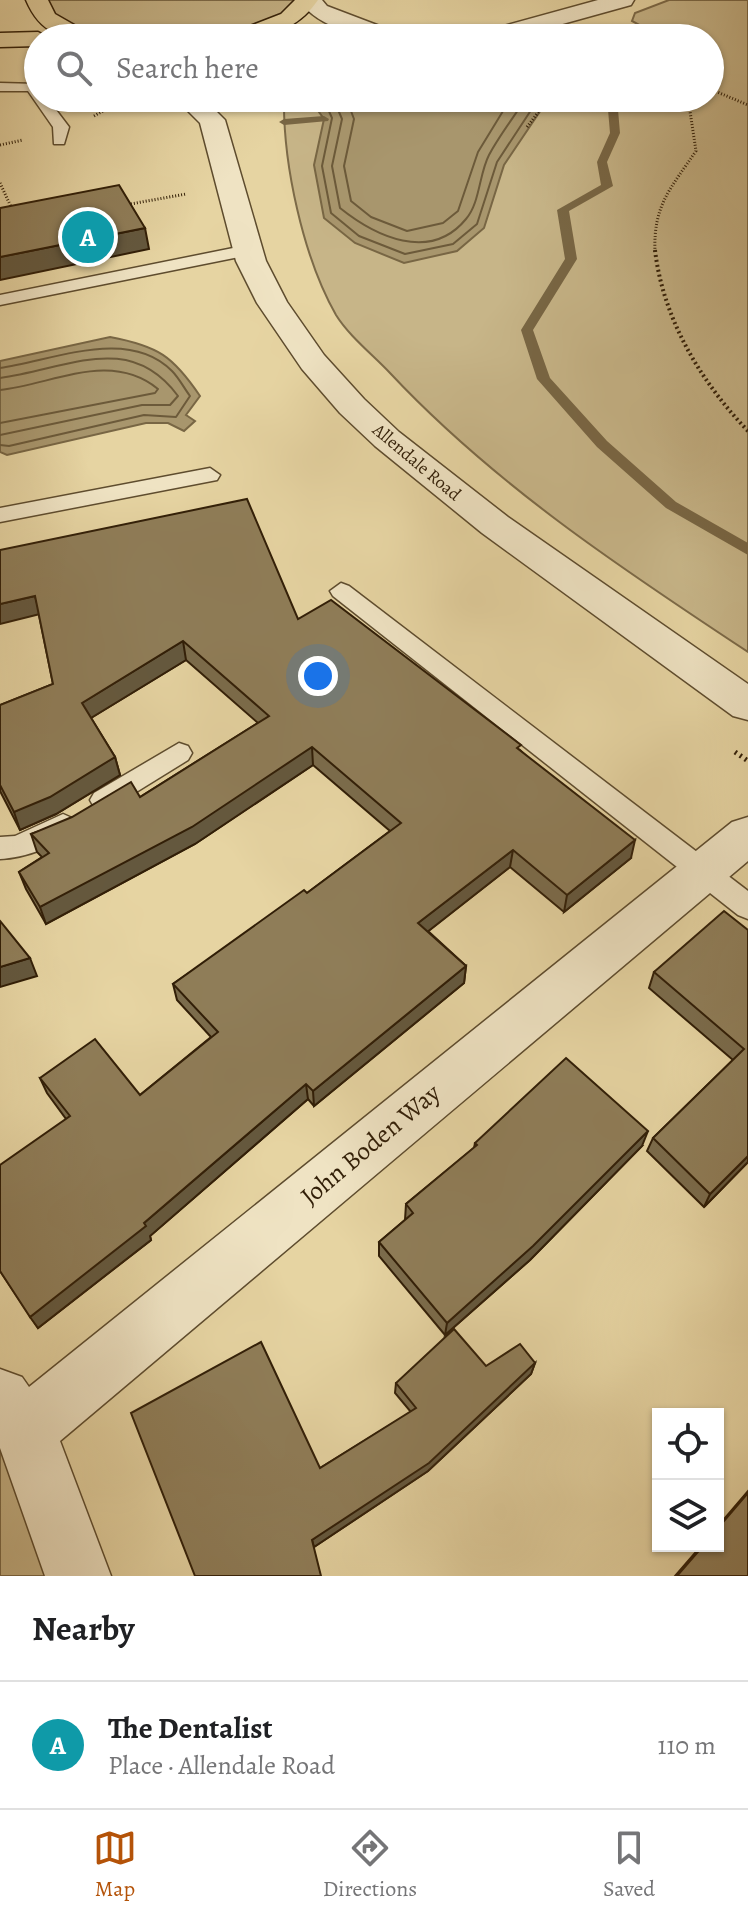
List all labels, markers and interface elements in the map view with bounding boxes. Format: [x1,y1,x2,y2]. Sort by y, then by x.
search box [24,24,724,112]
icon: search [52,46,96,90]
text: Search here [116,48,259,88]
pin: A [62,207,114,267]
street label: Allendale Road [367,417,466,506]
your location [298,656,338,696]
street label: John Boden Way [293,1075,448,1213]
map controls [652,1408,724,1552]
button: locate [652,1408,724,1480]
button: layers [652,1480,724,1552]
text: Nearby [32,1605,135,1652]
text: The Dentalist [108,1708,273,1748]
text: A [50,1728,66,1763]
text: 110 m [658,1728,716,1763]
text: Place · Allendale Road [108,1748,335,1783]
tab: Map [93,1826,137,1904]
tab: Directions [323,1826,417,1904]
tab: Saved [603,1826,655,1904]

